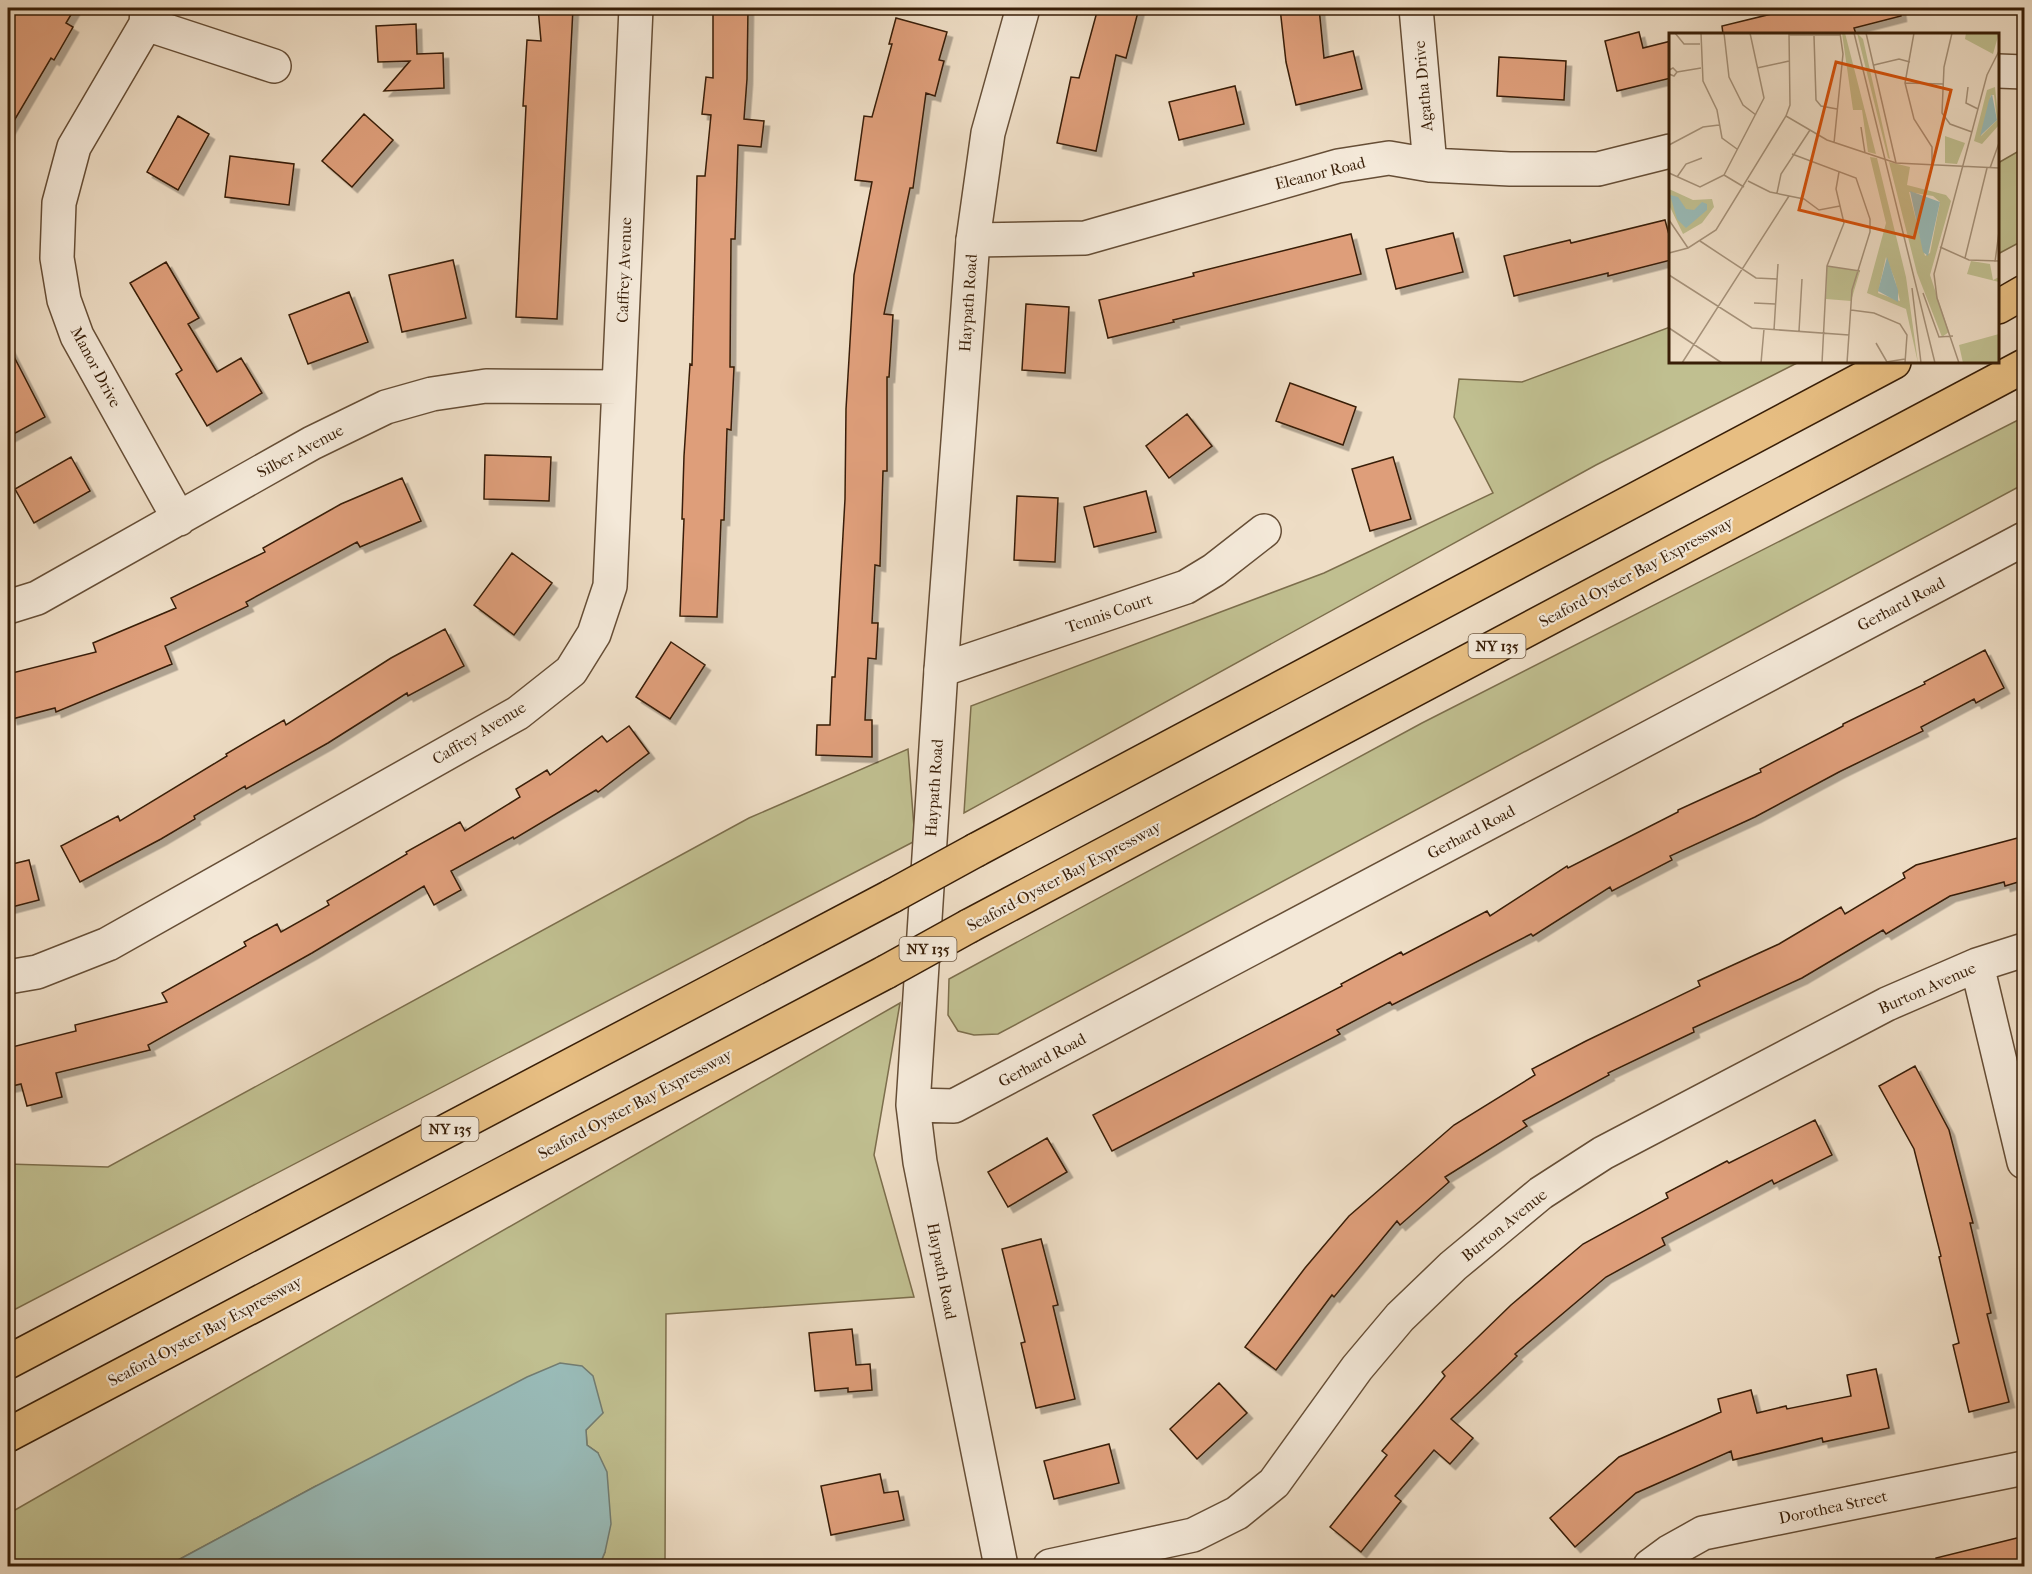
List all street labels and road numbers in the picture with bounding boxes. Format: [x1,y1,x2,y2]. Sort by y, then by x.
street label: Agatha Drive [1410,40,1437,133]
street label: Eleanor Road [1273,153,1367,193]
street label: Caffrey Avenue [613,217,635,323]
street label: Haypath Road [955,253,981,353]
street label: Manor Drive [67,323,125,411]
street label: Silber Avenue [253,420,347,482]
street label: Seaford-Oyster Bay Expressway [1536,512,1737,631]
street label: Gerhard Road [1854,573,1948,635]
street label: Tennis Court [1063,589,1155,637]
road number: NY 135 [1468,634,1526,658]
street label: Caffrey Avenue [429,698,529,768]
street label: Haypath Road [921,738,947,838]
street label: Gerhard Road [1424,801,1518,863]
street label: Seaford-Oyster Bay Expressway [964,816,1165,935]
road number: NY 135 [900,937,956,961]
street label: Burton Avenue [1875,958,1979,1018]
street label: Gerhard Road [995,1029,1089,1091]
street label: Seaford-Oyster Bay Expressway [535,1044,736,1163]
road number: NY 135 [422,1117,478,1141]
street label: Burton Avenue [1457,1185,1551,1265]
street label: Haypath Road [923,1221,961,1321]
street label: Seaford-Oyster Bay Expressway [105,1271,306,1390]
street label: Dorothea Street [1777,1486,1889,1528]

